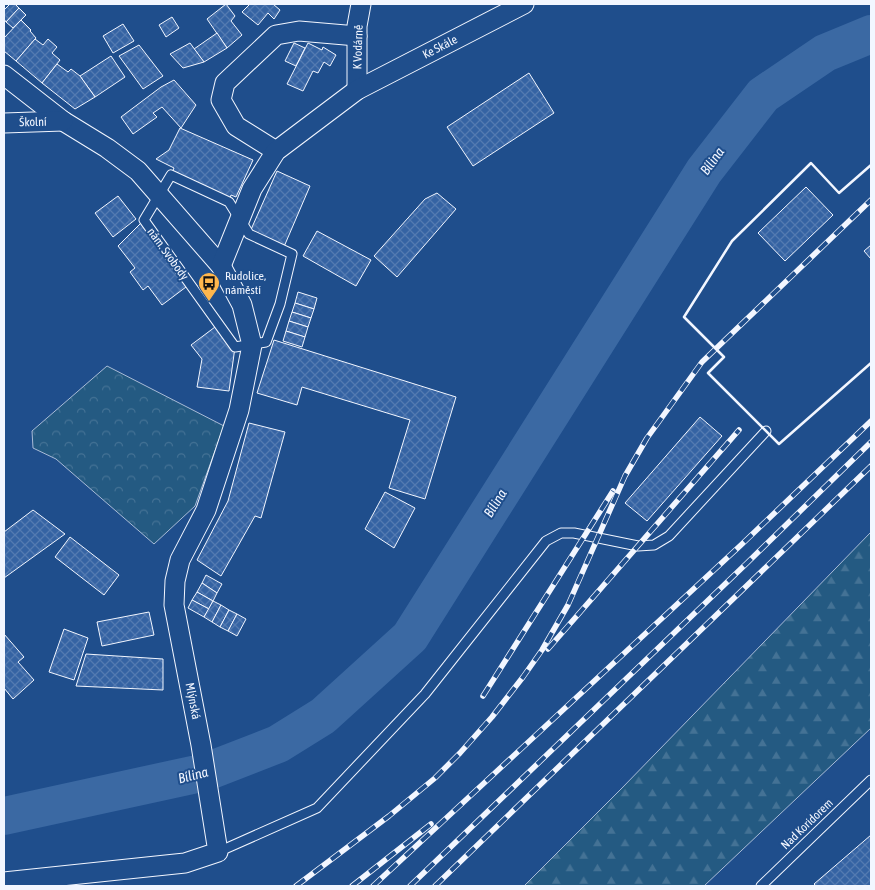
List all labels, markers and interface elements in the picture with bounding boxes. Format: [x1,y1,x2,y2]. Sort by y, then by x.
street label: K Vodárně [350,24,366,70]
street label: Ke Skále [420,32,460,62]
street label: Školní [19,115,47,129]
water label: Bílina [697,144,728,178]
street label: nám. Svobody [144,225,192,283]
place label: Rudolice, náměstí [225,269,266,297]
bus stop icon: Rudolice, náměstí [197,271,221,302]
water label: Bílina [480,486,510,520]
street label: Mlýnská [183,682,203,720]
water label: Bílina [176,763,210,786]
street label: Nad Koridorem [778,796,836,852]

